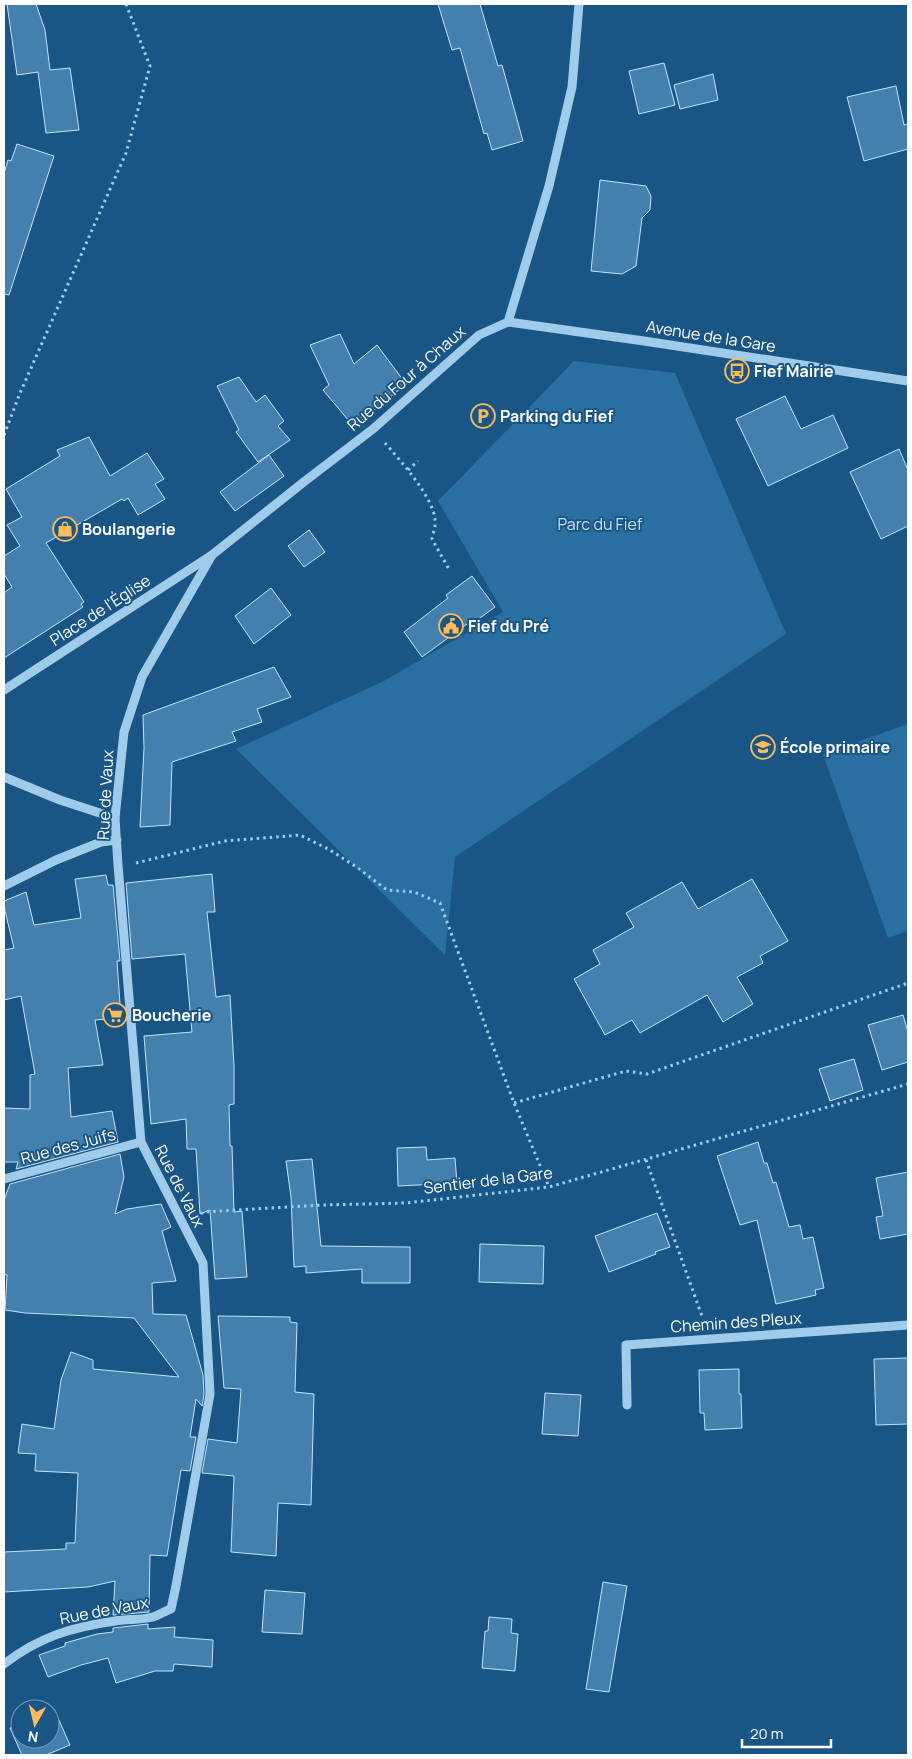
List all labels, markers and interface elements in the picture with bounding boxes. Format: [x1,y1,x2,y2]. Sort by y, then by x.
street label: Avenue de la Gare [645,315,777,357]
street label: Rue du Four à Chaux [342,320,470,435]
bus stop icon: Fief Mairie [724,358,750,384]
place label: Fief Mairie [754,360,834,382]
parking icon: Parking du Fief [470,403,496,429]
place label: Parking du Fief [500,405,613,427]
park label: Parc du Fief [558,513,643,535]
shop icon: Boulangerie [52,516,78,542]
place label: Boulangerie [82,518,176,540]
street label: Place de l'Église [45,569,155,651]
public building icon: Fief du Pré [438,613,464,639]
place label: Fief du Pré [468,615,549,637]
school or university icon: École primaire [750,734,776,760]
place label: École primaire [780,736,891,758]
street label: Rue de Vaux [92,749,118,840]
supermarket icon: Boucherie [102,1002,128,1028]
place label: Boucherie [132,1004,212,1026]
street label: Rue des Juifs [18,1123,118,1169]
street label: Rue de Vaux [150,1141,210,1232]
street label: Sentier de la Gare [422,1161,554,1199]
street label: Chemin des Pleux [670,1306,803,1338]
street label: Rue de Vaux [58,1591,151,1629]
north arrow [10,1699,60,1749]
scale bar [742,1716,831,1748]
text: 20 m [750,1723,783,1744]
text: N [27,1727,39,1747]

